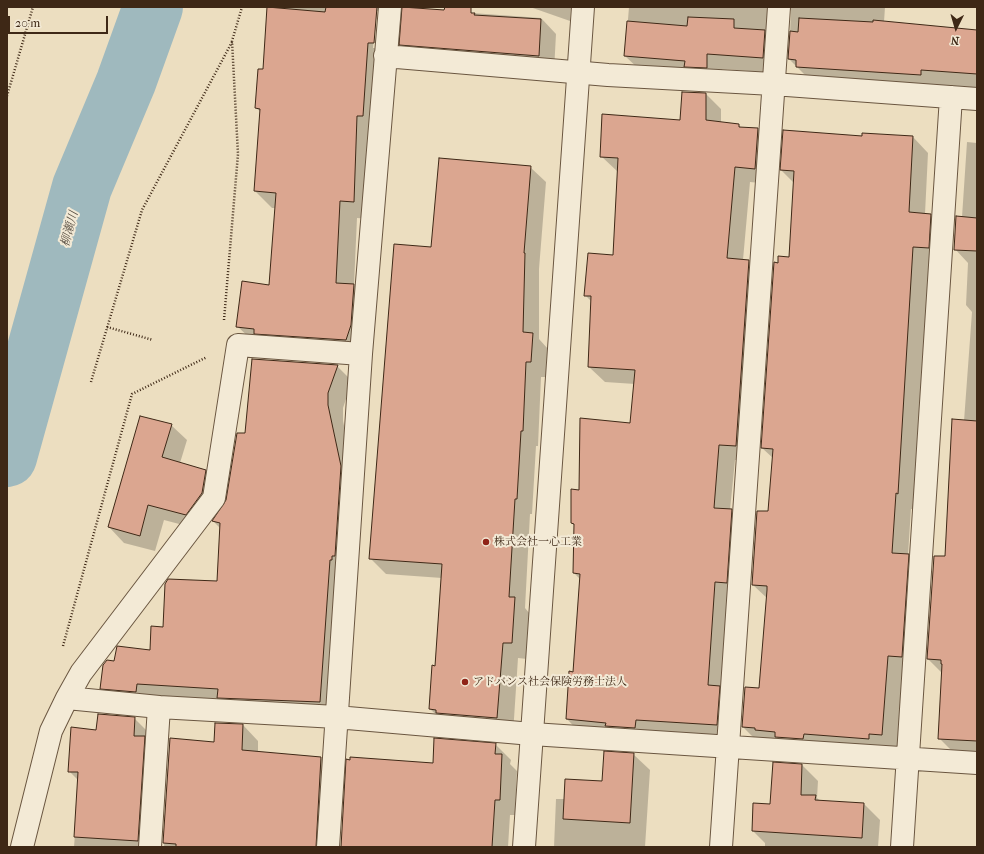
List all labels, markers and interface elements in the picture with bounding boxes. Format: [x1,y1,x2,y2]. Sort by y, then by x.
scale bar [10,8,110,34]
north arrow [936,8,976,48]
text: 20 m [15,16,40,30]
text: N [950,34,960,47]
water label: 柳瀬川 [58,210,82,248]
place label: 株式会社一心工業 [494,535,582,549]
marker: 株式会社一心工業 [481,537,491,547]
place label: アドバンス社会保険労務士法人 [473,675,627,689]
marker: アドバンス社会保険労務士法人 [460,677,470,687]

